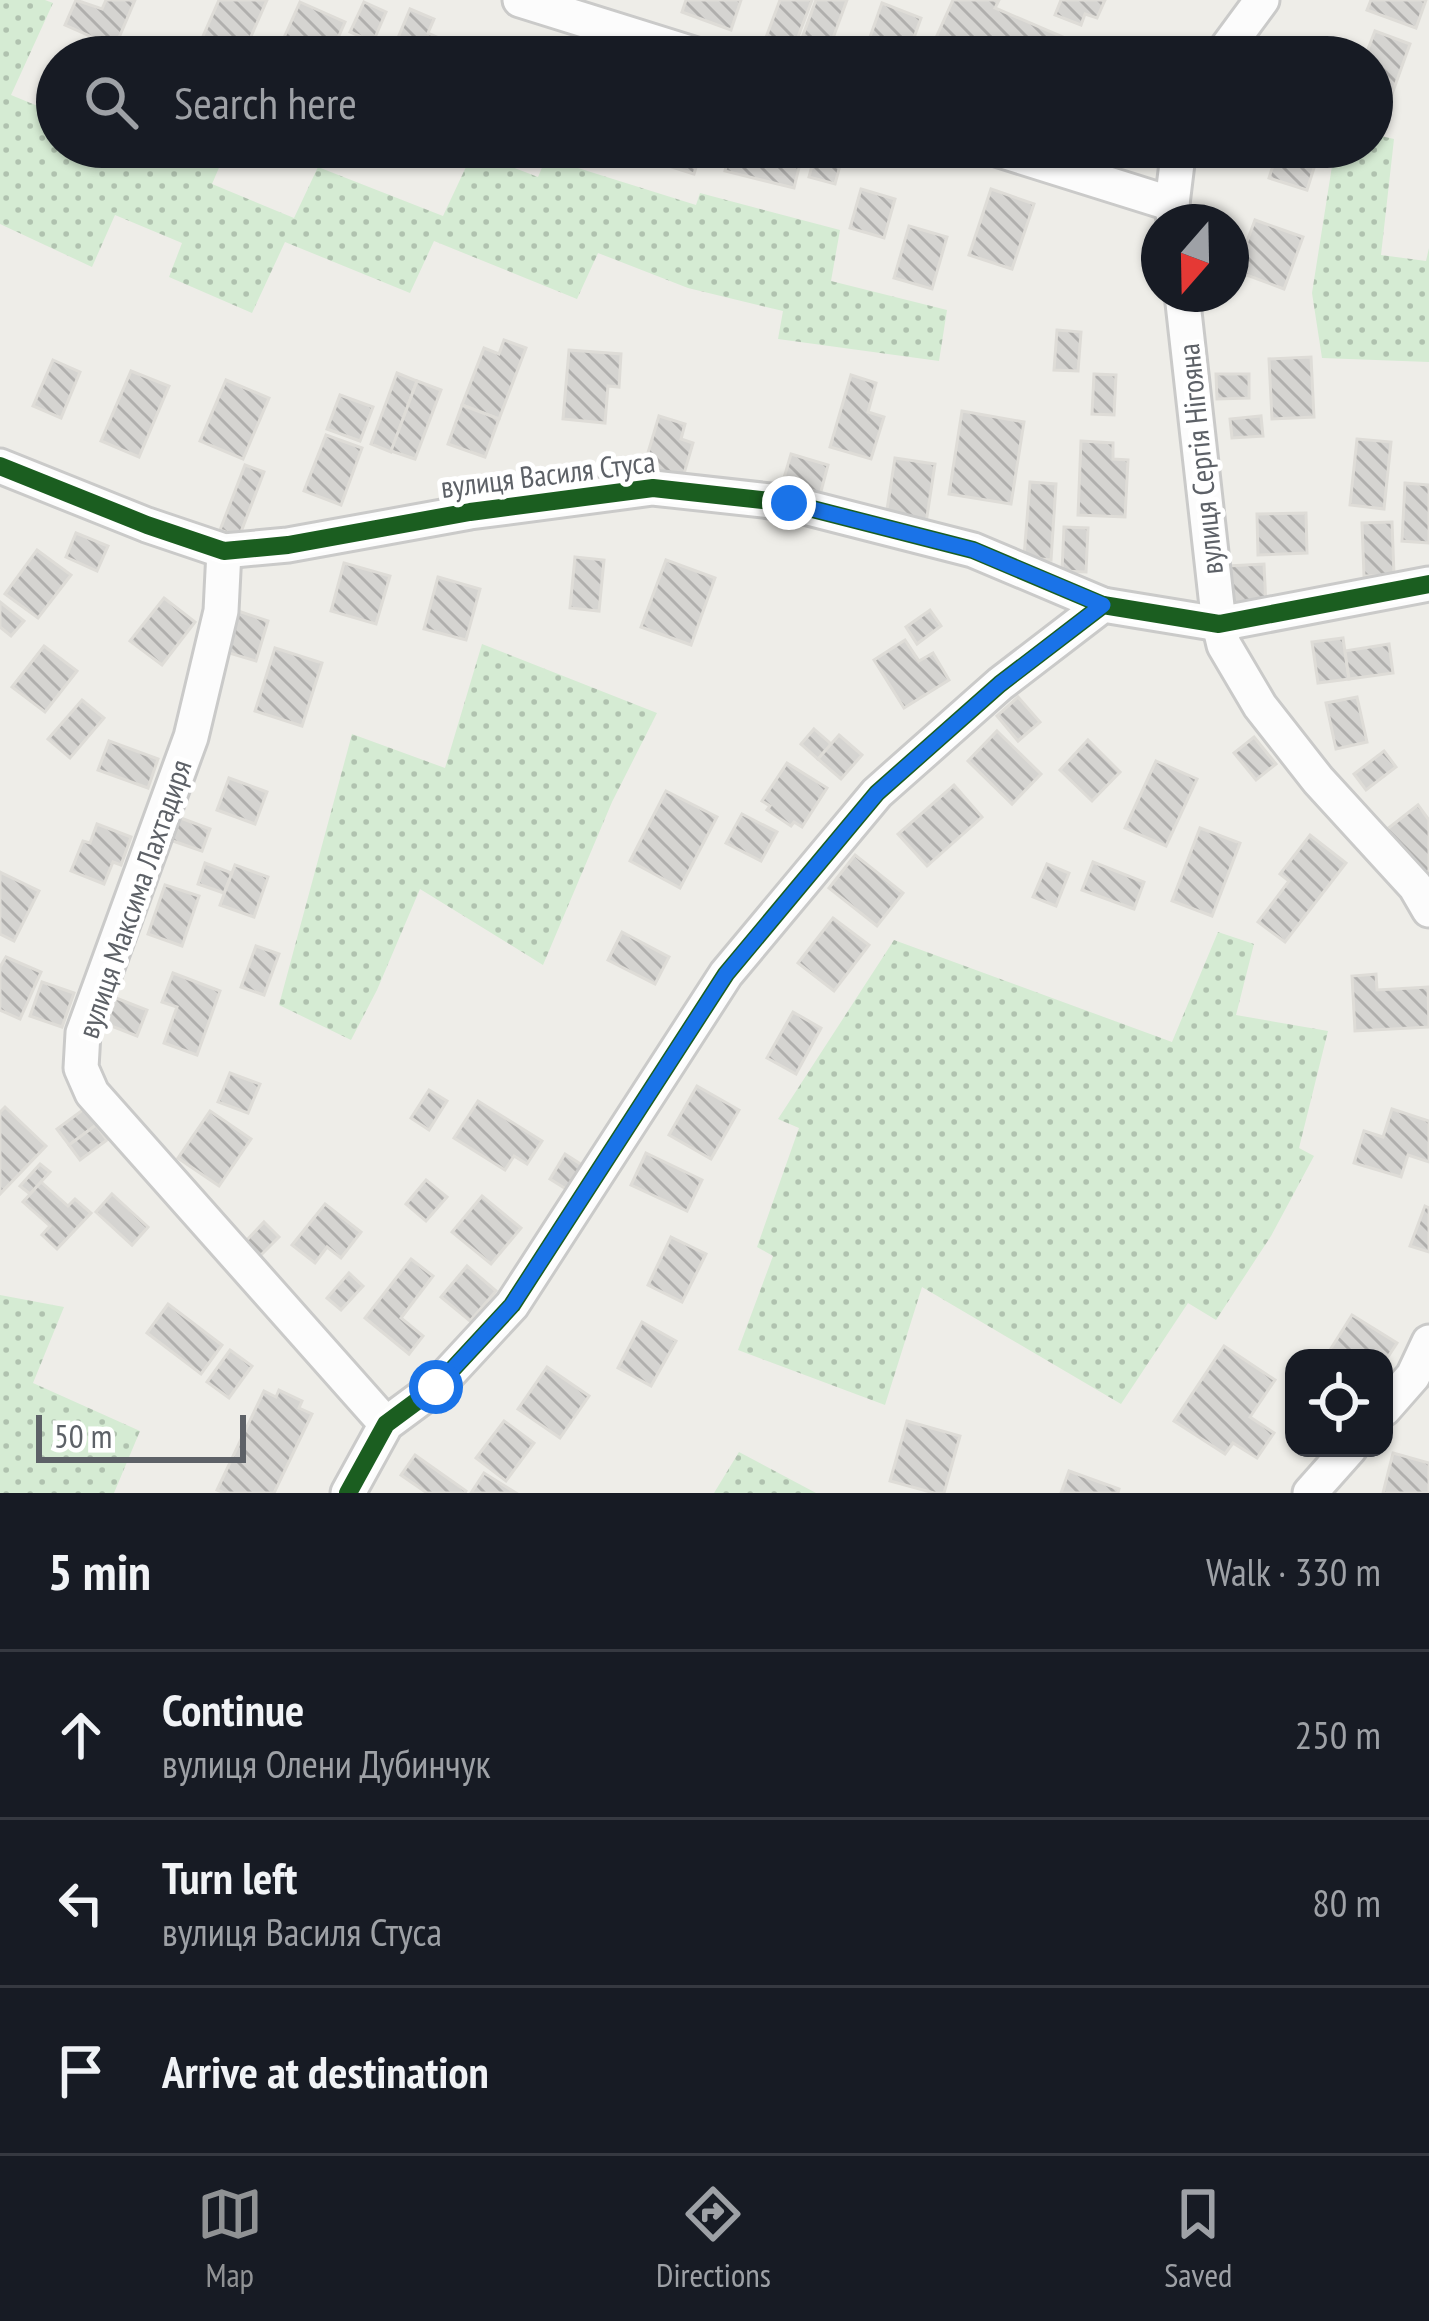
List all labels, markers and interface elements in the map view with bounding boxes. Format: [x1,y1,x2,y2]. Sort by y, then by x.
search box [36,36,1393,168]
icon: search [78,69,144,135]
text: Search here [174,73,357,131]
north arrow [1141,204,1249,312]
street label: вулиця Сергія Нігояна [1168,342,1231,577]
street label: вулиця Василя Стуса [439,441,657,506]
route end [762,476,816,530]
street label: вулиця Максима Лахтадиря [68,754,200,1043]
map controls [1285,1349,1393,1457]
button: locate [1285,1349,1393,1457]
route start [409,1360,463,1414]
scale bar [36,1409,246,1462]
text: 50 m [54,1414,112,1457]
text: 5 min [48,1538,151,1604]
text: Walk · 330 m [1206,1546,1381,1597]
text: Continue [162,1680,304,1738]
icon: ahead [48,1702,114,1768]
text: 250 m [1295,1709,1381,1760]
text: вулиця Олени Дубинчук [162,1738,491,1789]
text: Turn left [162,1848,297,1906]
icon: left [48,1870,114,1936]
text: 80 m [1312,1877,1381,1928]
text: вулиця Василя Стуса [162,1906,442,1957]
icon: arrive [48,2038,114,2104]
text: Arrive at destination [162,2042,489,2100]
tab: Map [197,2181,263,2296]
tab: Directions [656,2181,771,2296]
tab: Saved [1164,2181,1232,2296]

